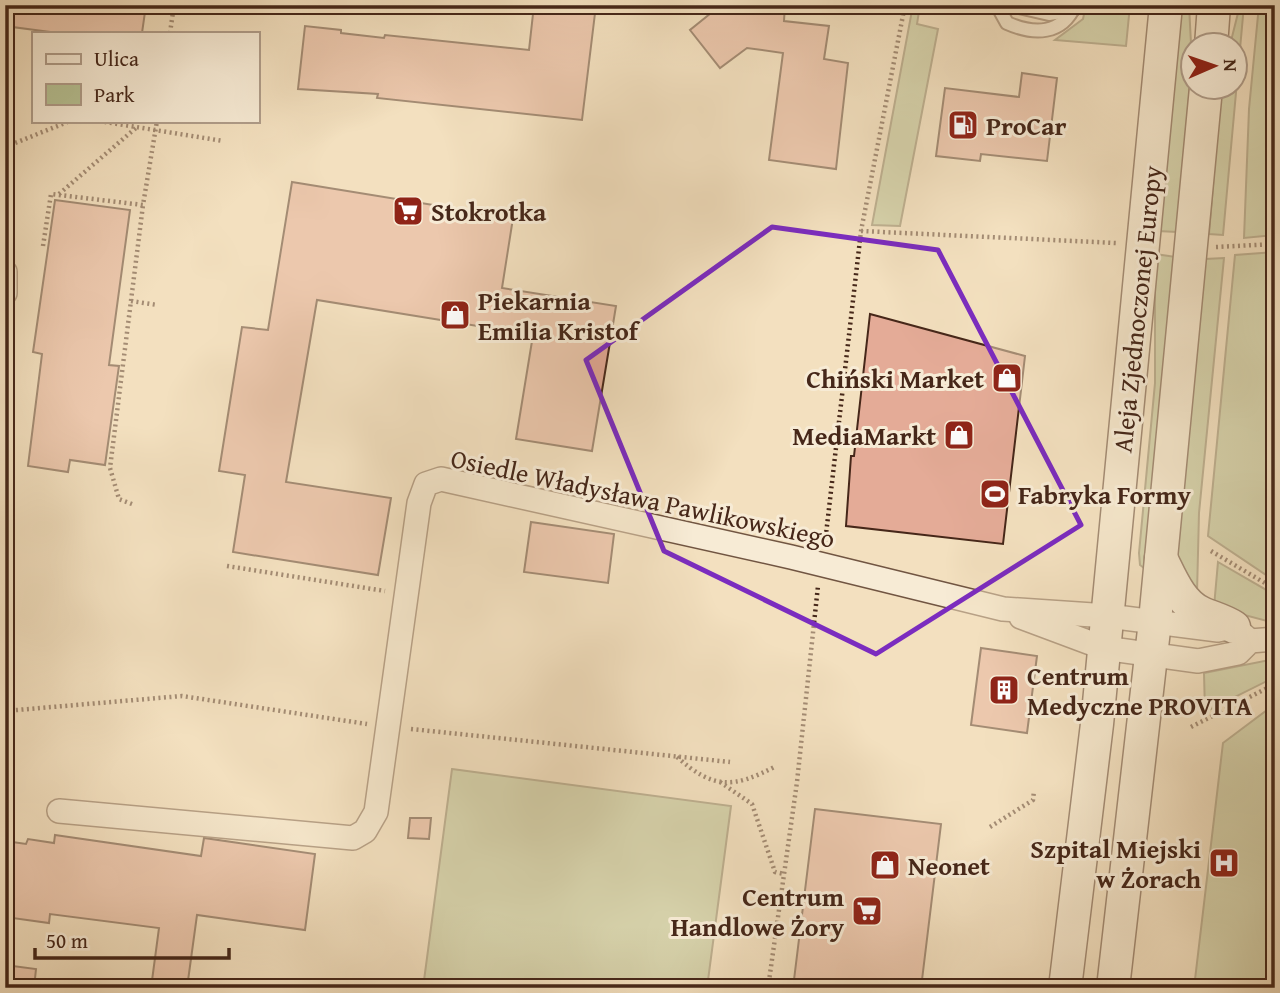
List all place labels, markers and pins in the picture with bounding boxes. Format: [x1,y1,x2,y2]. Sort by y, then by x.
place label: ProCar [986,106,1067,145]
fuel station icon: ProCar [946,108,980,142]
place label: Stokrotka [431,192,547,231]
supermarket icon: Stokrotka [391,194,425,228]
place label: Piekarnia Emilia Kristof [478,281,641,350]
shop icon: Piekarnia Emilia Kristof [438,298,472,332]
place label: Chiński Market [806,359,984,398]
shop icon: Chiński Market [990,361,1024,395]
place label: MediaMarkt [792,416,936,455]
shop icon: MediaMarkt [942,418,976,452]
place label: Fabryka Formy [1018,475,1192,514]
sports icon: Fabryka Formy [978,477,1012,511]
place label: Centrum Medyczne PROVITA [1027,656,1252,725]
building icon: Centrum Medyczne PROVITA [987,673,1021,707]
place label: Szpital Miejski w Żorach [1030,829,1202,898]
place label: Neonet [908,846,990,885]
hospital icon: Szpital Miejski w Żorach [1207,846,1241,880]
shop icon: Neonet [868,848,902,882]
place label: Centrum Handlowe Żory [671,877,845,946]
supermarket icon: Centrum Handlowe Żory [850,894,884,928]

